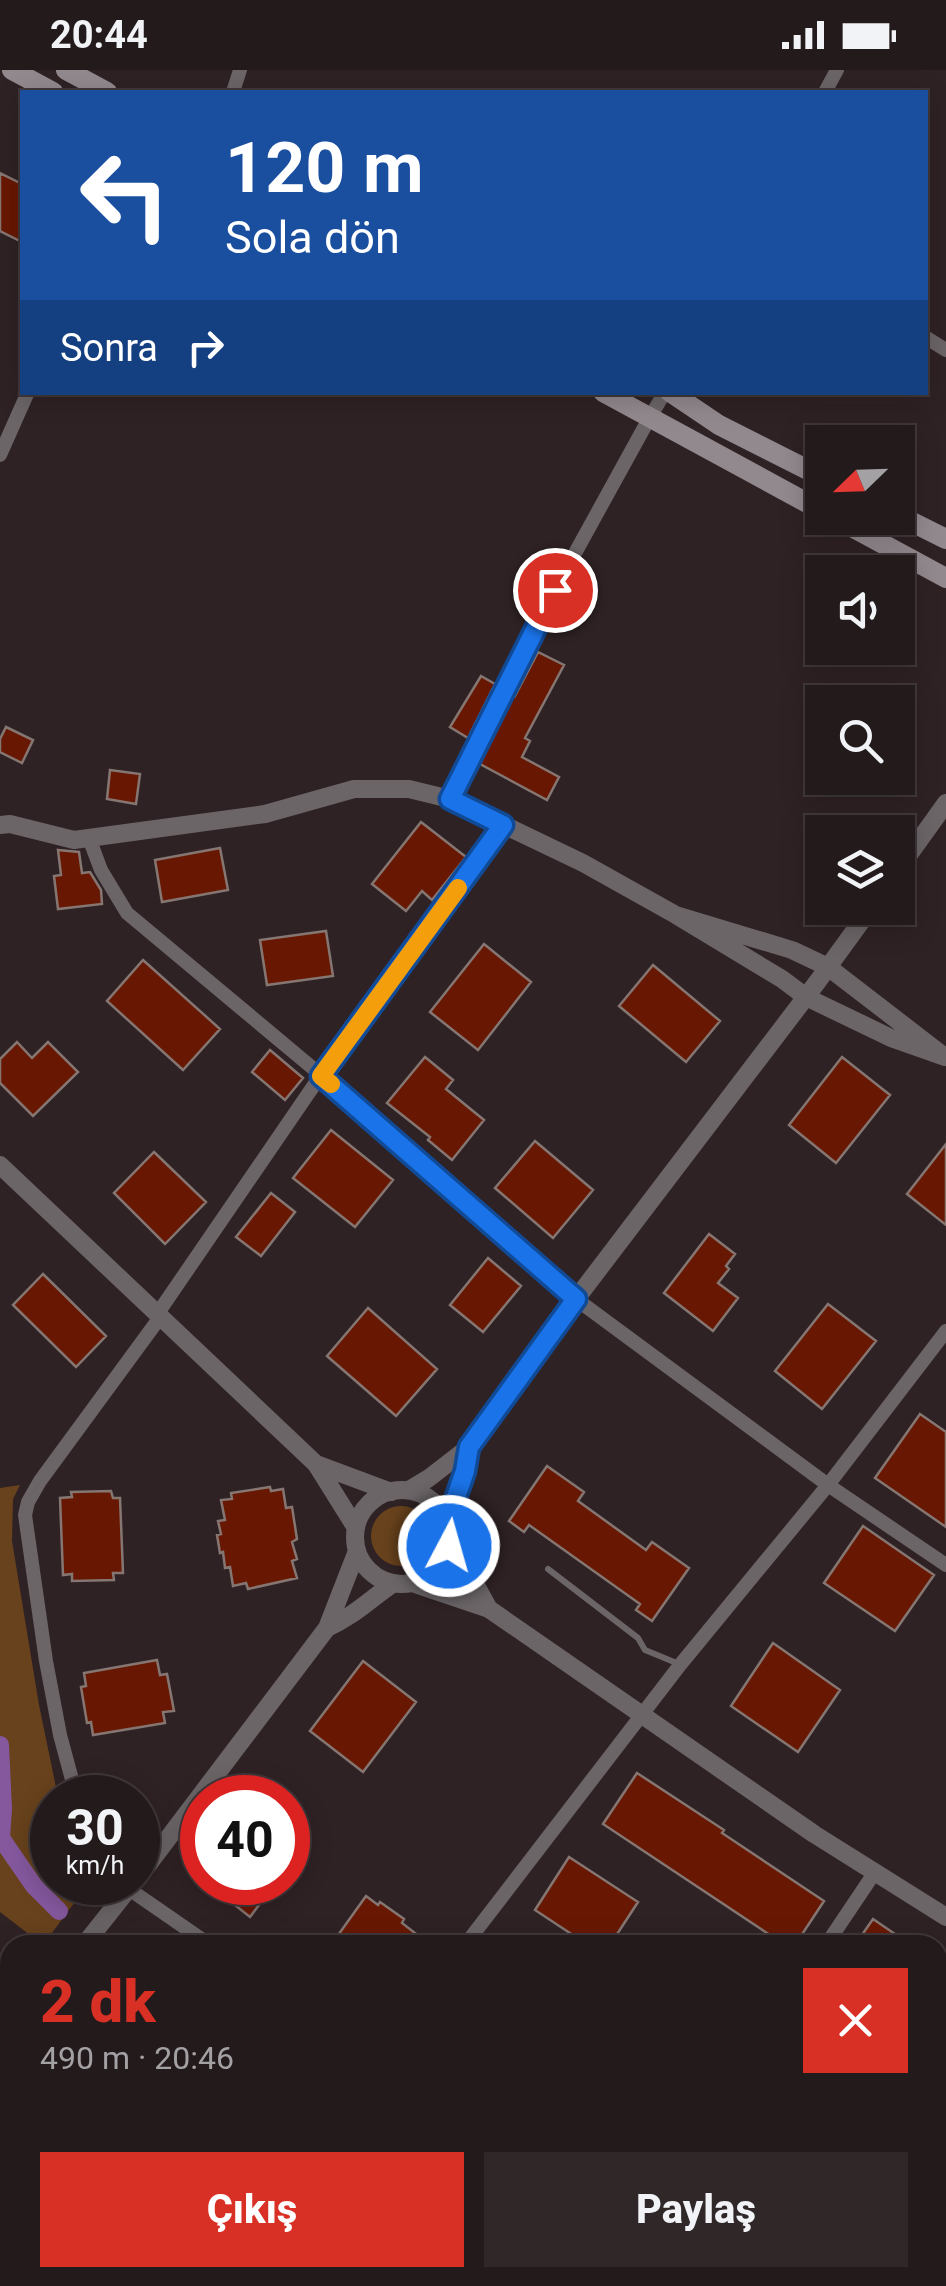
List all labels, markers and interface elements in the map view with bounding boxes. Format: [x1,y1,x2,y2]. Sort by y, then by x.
text: 20:44 [50,13,148,57]
text: 120 m [225,127,424,209]
icon: left [60,130,190,260]
text: Sola dön [225,211,400,264]
icon: right [178,320,233,375]
text: Sonra [60,326,158,370]
north arrow [805,425,915,535]
map controls [805,425,915,925]
pin [513,548,598,633]
button: sound [805,555,915,665]
icon: arrive [528,563,583,618]
button: search [805,685,915,795]
button: layers [805,815,915,925]
position arrow [397,1494,501,1598]
speed limit sign: 40 [180,1775,310,1905]
text: 30 [66,1799,124,1857]
text: km/h [66,1851,124,1880]
text: 2 dk [40,1966,156,2037]
button: close [803,1968,908,2073]
text: 490 m · 20:46 [40,2039,234,2077]
button: Çıkış [40,2152,464,2267]
button: Paylaş [484,2152,908,2267]

